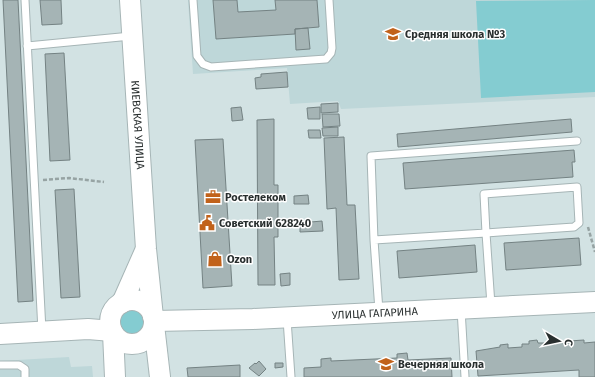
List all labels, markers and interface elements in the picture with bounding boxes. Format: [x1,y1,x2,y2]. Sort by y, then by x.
school or university icon: Средняя школа №3 [384,25,402,43]
place label: Средняя школа №3 [405,28,505,41]
street label: КИЕВСКАЯ УЛИЦА [129,80,147,170]
office icon: Ростелеком [204,188,222,206]
place label: Ростелеком [225,191,286,204]
public building icon: Советский 628240 [198,214,216,232]
place label: Советский 628240 [219,217,312,230]
shop icon: Ozon [206,250,224,268]
place label: Ozon [227,253,252,266]
street label: УЛИЦА ГАГАРИНА [331,304,419,322]
north arrow [539,321,579,361]
text: С [561,338,575,347]
school or university icon: Вечерняя школа [377,355,395,373]
place label: Вечерняя школа [398,358,484,371]

